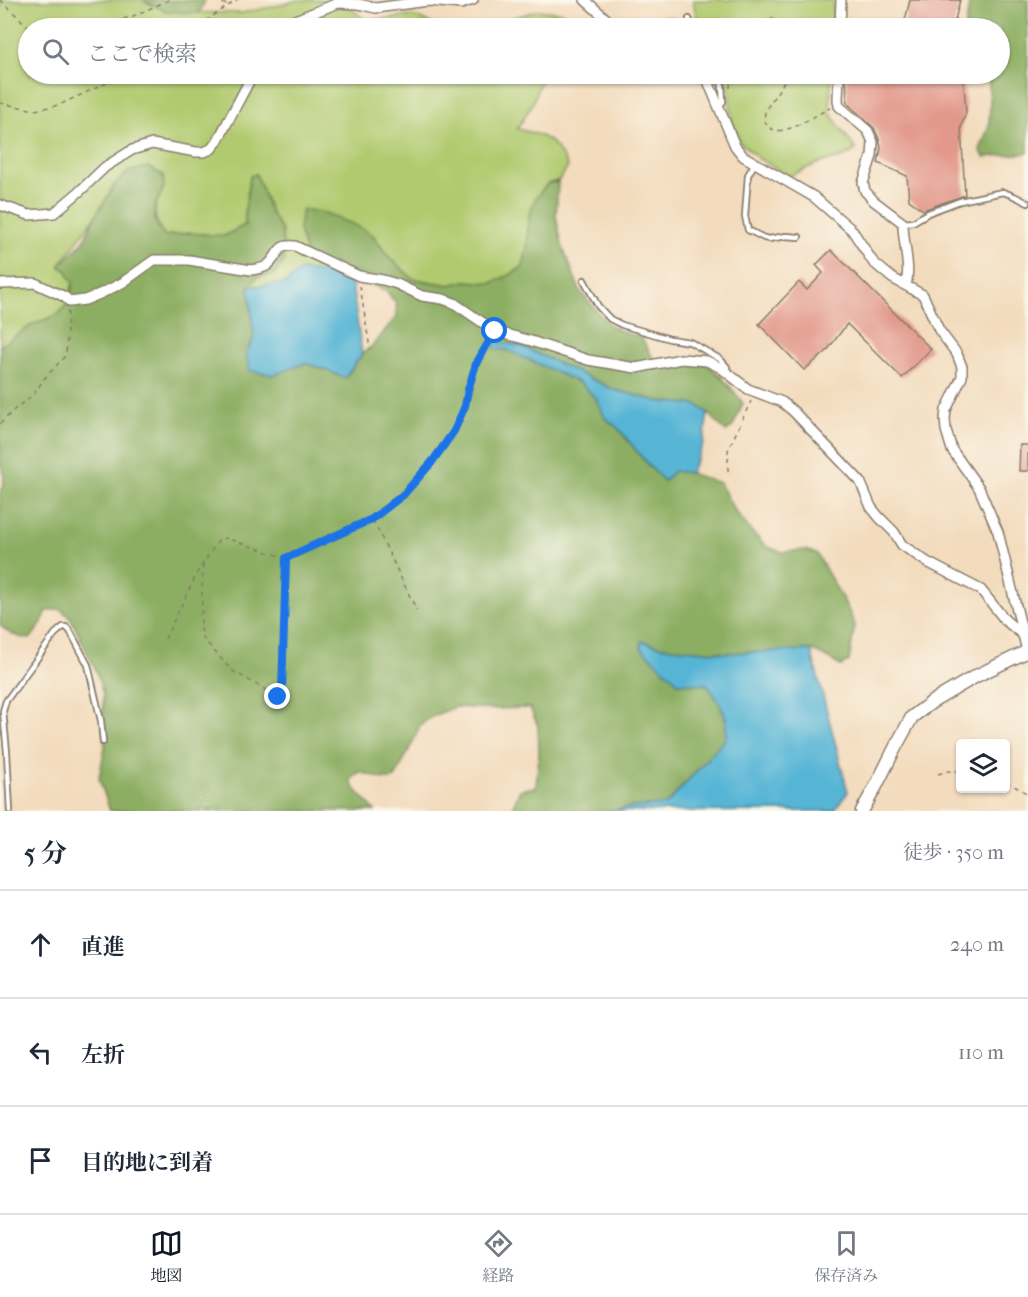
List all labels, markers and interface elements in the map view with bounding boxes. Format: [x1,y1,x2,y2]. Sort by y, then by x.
search box [18,18,1010,84]
icon: search [39,35,72,68]
text: ここで検索 [87,41,197,67]
route start [481,317,507,343]
route end [264,683,290,709]
map controls [956,739,1010,793]
button: layers [956,739,1010,793]
text: 5 分 [24,838,67,869]
text: 徒歩 · 350 m [903,841,1004,864]
icon: ahead [24,928,57,961]
text: 240 m [950,933,1004,956]
text: 直進 [81,934,125,960]
icon: left [24,1036,57,1069]
text: 110 m [958,1041,1004,1064]
text: 左折 [81,1042,125,1068]
icon: arrive [24,1144,57,1177]
text: 目的地に到着 [81,1150,213,1176]
tab: 地図 [150,1227,183,1286]
tab: 経路 [482,1227,515,1286]
tab: 保存済み [814,1227,878,1286]

